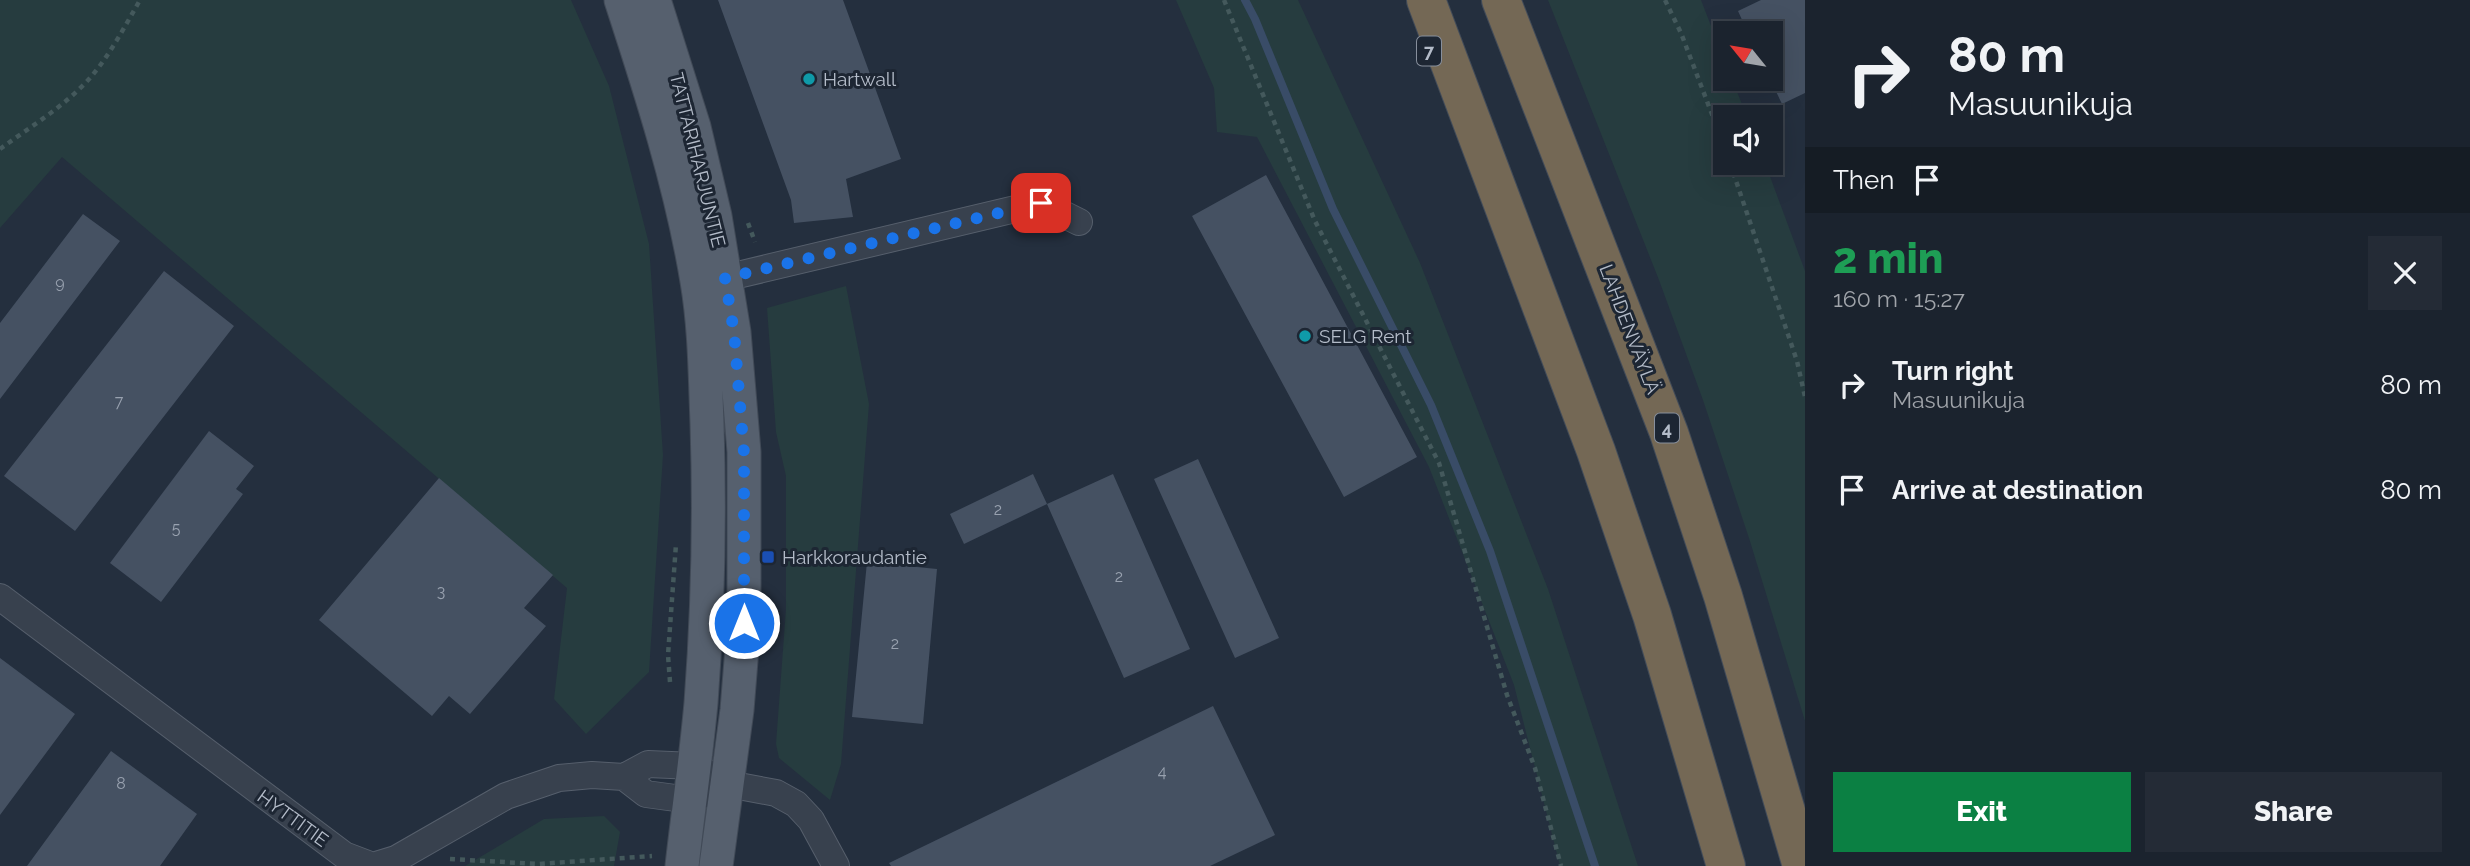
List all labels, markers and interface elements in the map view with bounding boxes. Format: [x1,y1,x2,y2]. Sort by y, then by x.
north arrow [1713,21,1783,91]
map controls [1713,21,1783,175]
text: 80 m [1948,26,2065,83]
icon: right [1833,28,1924,119]
road number: 7 [1417,36,1441,66]
place label: Hartwall [823,68,897,90]
street label: TATTARIHARJUNTIE [666,70,730,250]
marker: Hartwall [801,71,817,87]
text: Masuunikuja [1948,85,2133,122]
button: sound [1713,105,1783,175]
icon: arrive [1908,161,1946,199]
text: Then [1833,165,1894,195]
pin [1011,173,1071,233]
icon: arrive [1022,184,1060,222]
text: 2 min [1833,234,1943,283]
button: close [2368,236,2442,310]
street label: LAHDENVÄYLÄ [1595,261,1665,397]
house number: 9 [55,273,65,292]
text: 160 m · 15:27 [1833,285,1965,312]
place label: SELG Rent [1319,325,1412,347]
marker: SELG Rent [1297,328,1313,344]
text: Turn right [1892,356,2013,386]
icon: right [1833,366,1871,404]
text: 80 m [2380,370,2442,400]
text: Masuunikuja [1892,386,2025,413]
house number: 7 [115,392,124,411]
road number: 4 [1655,414,1679,442]
icon: arrive [1833,471,1871,509]
text: Arrive at destination [1892,475,2143,505]
text: 80 m [2380,475,2442,505]
house number: 2 [994,500,1002,519]
house number: 5 [172,519,181,538]
place label: Harkkoraudantie [782,546,927,568]
marker: Harkkoraudantie [760,549,776,565]
house number: 2 [1115,567,1123,586]
house number: 3 [437,582,445,601]
position arrow [707,586,781,660]
house number: 2 [891,634,899,653]
house number: 4 [1158,762,1167,781]
button: Exit [1833,772,2131,852]
button: Share [2145,772,2442,852]
house number: 8 [116,774,126,793]
street label: HYTTITIE [253,785,333,851]

